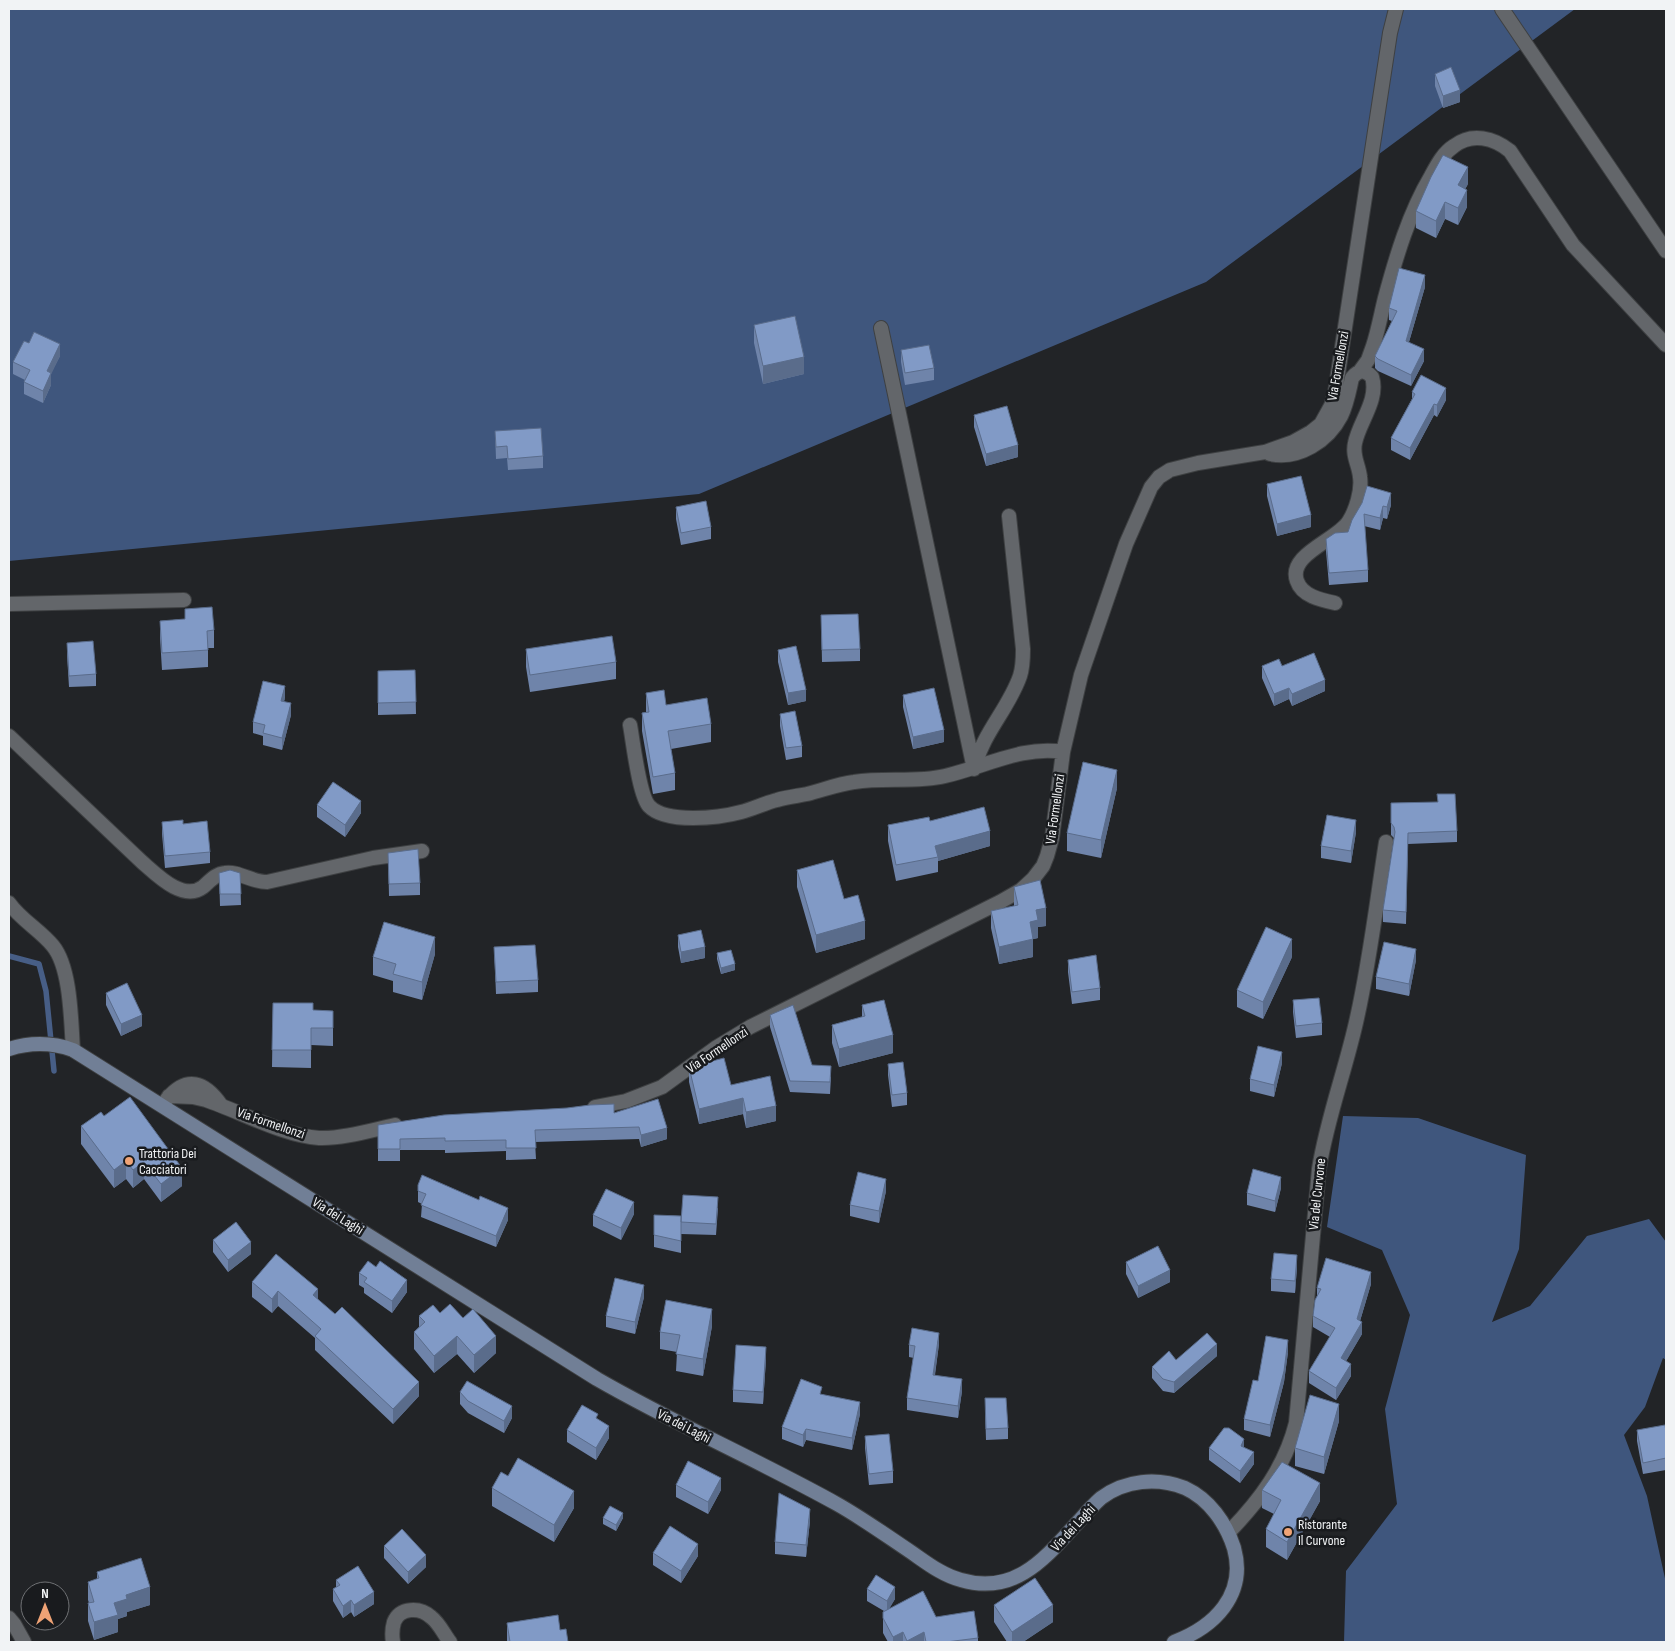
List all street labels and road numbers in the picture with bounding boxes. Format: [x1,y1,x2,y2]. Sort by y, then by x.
street label: Via Formellonzi [1323,330,1353,402]
street label: Via Formellonzi [1042,773,1068,845]
street label: Via Formellonzi [683,1023,751,1077]
street label: Via Formellonzi [235,1103,307,1143]
street label: Via del Curvone [1305,1157,1329,1231]
street label: Via dei Laghi [309,1194,367,1238]
street label: Via dei Laghi [654,1405,714,1447]
street label: Via dei Laghi [1047,1501,1099,1555]

